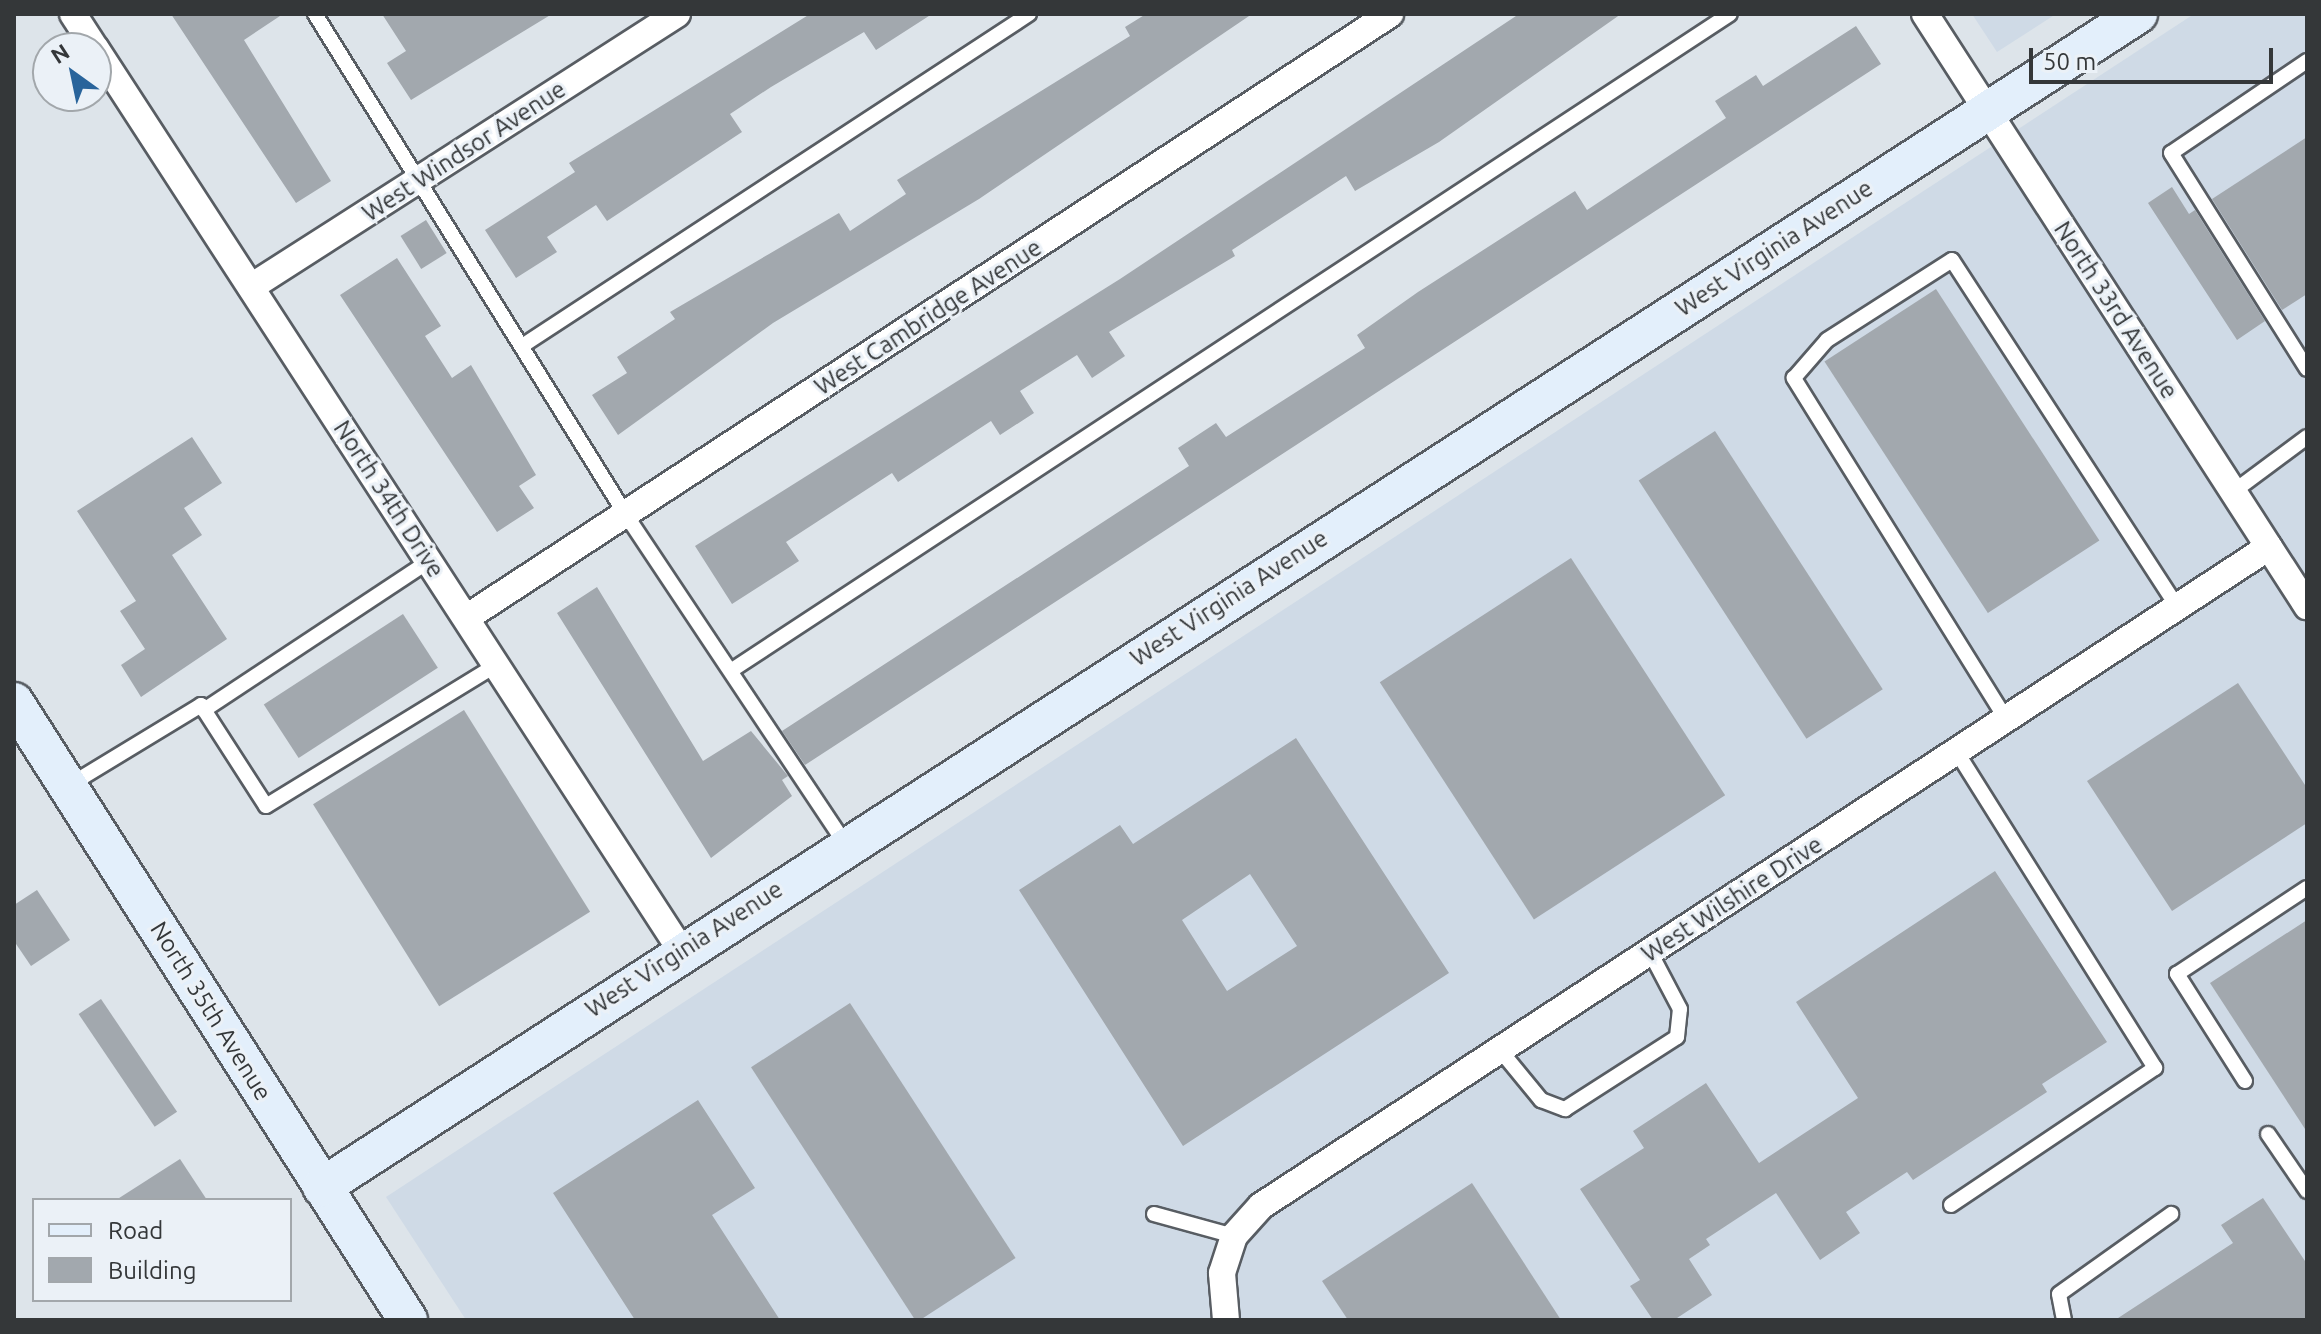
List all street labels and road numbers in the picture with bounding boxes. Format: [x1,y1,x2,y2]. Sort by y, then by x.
street label: West Windsor Avenue [357,74,571,228]
street label: West Virginia Avenue [1670,174,1878,322]
street label: North 33rd Avenue [2048,216,2184,404]
street label: West Cambridge Avenue [809,233,1047,401]
street label: North 34th Drive [328,415,450,583]
street label: West Virginia Avenue [1125,524,1333,672]
street label: West Wilshire Drive [1636,830,1828,968]
street label: West Virginia Avenue [580,875,788,1023]
street label: North 35th Avenue [144,916,278,1106]

